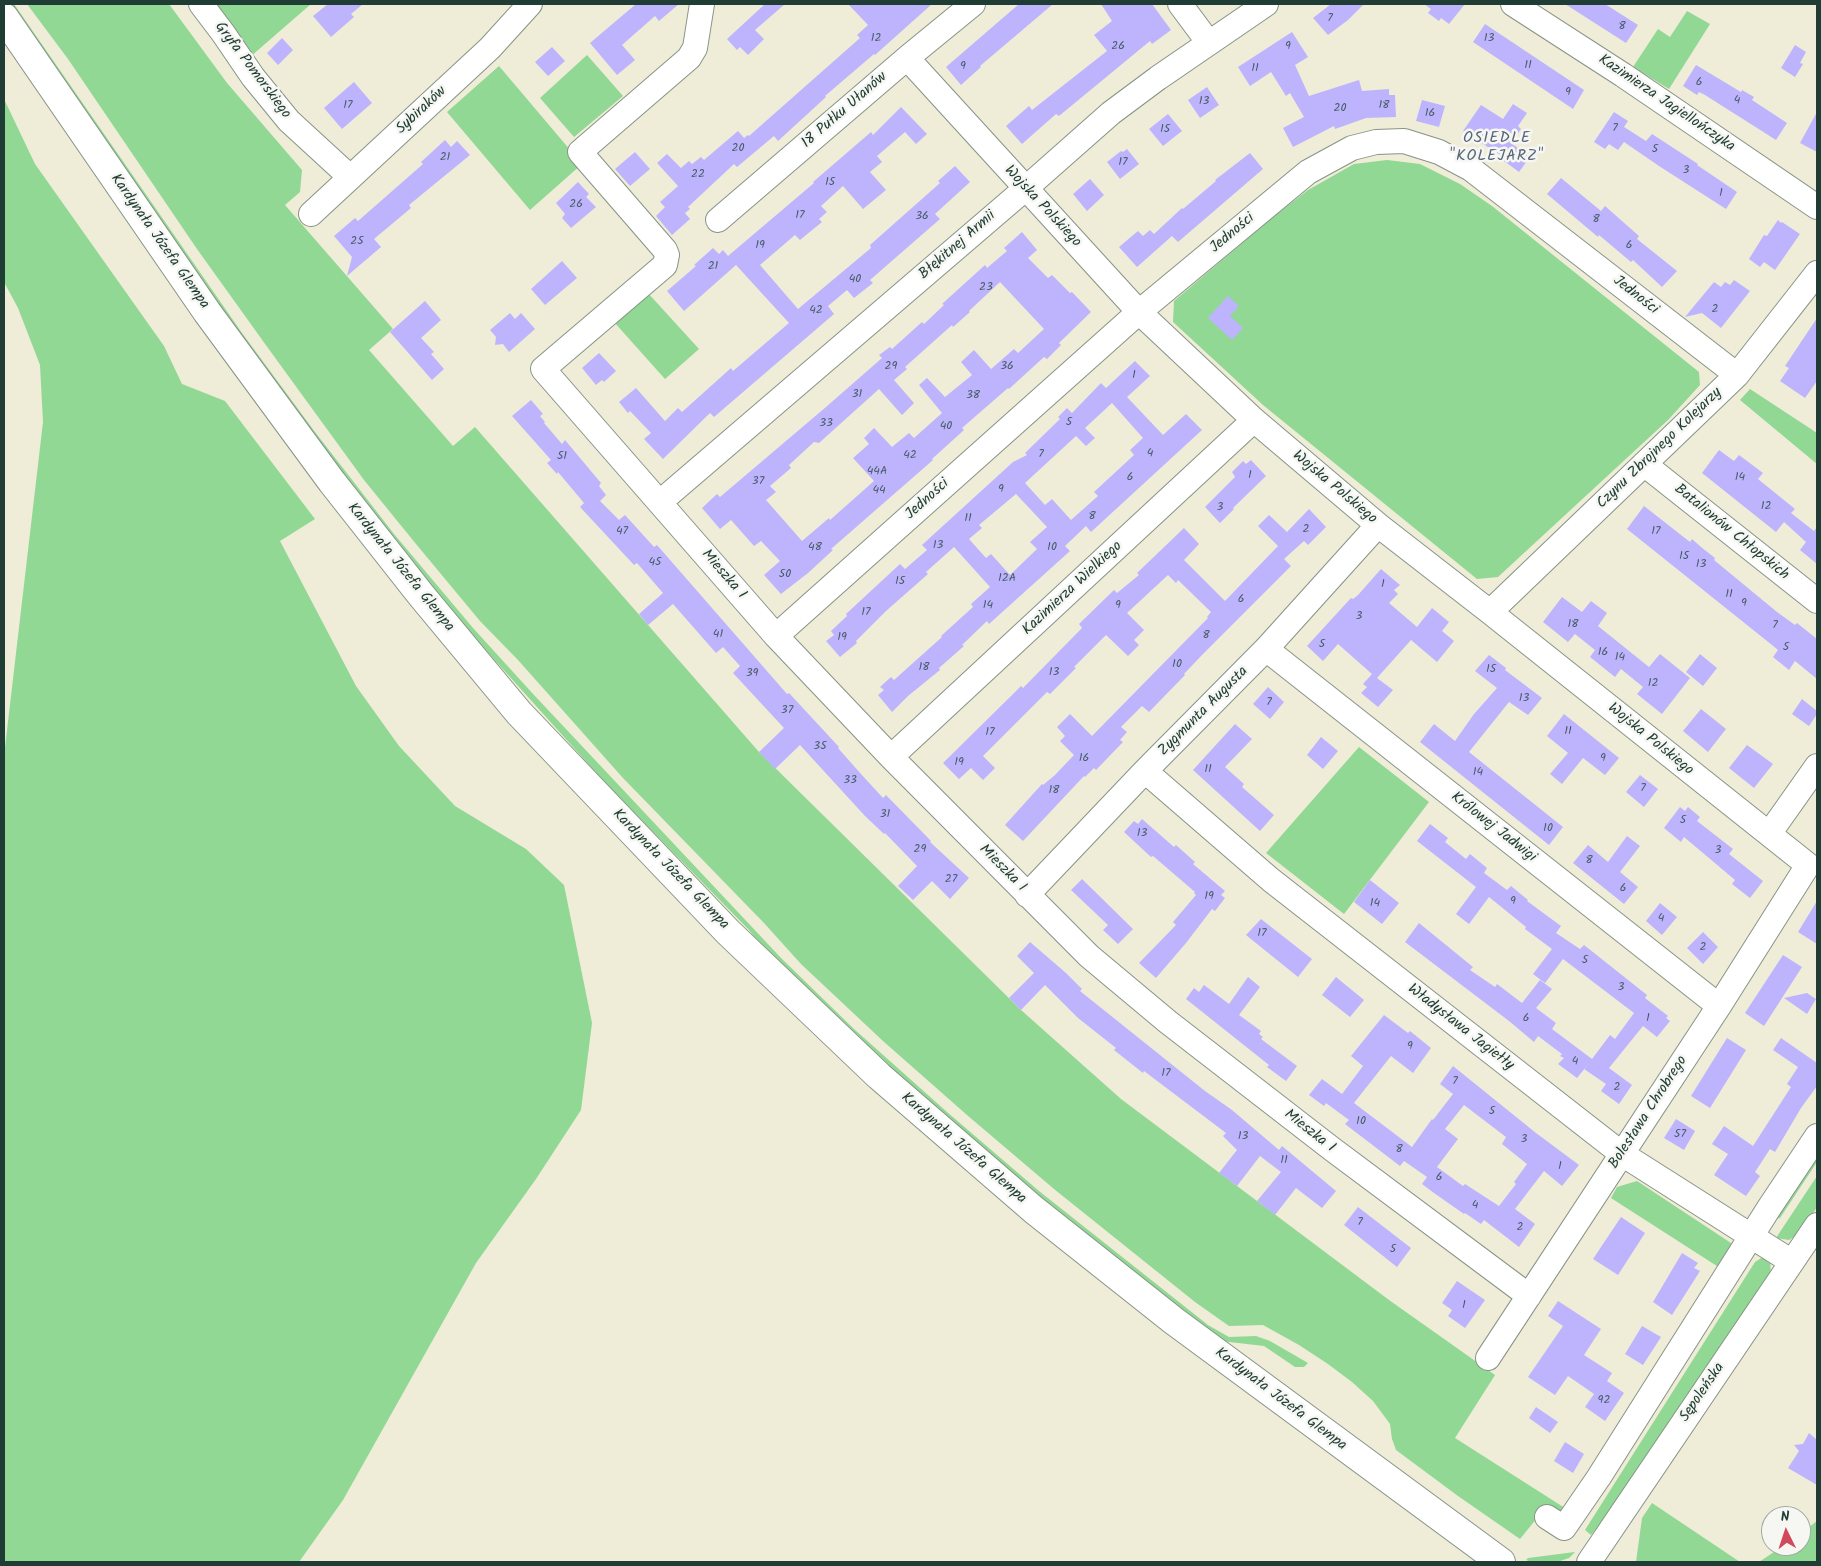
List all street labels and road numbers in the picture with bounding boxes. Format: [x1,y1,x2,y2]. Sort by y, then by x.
street label: Gryfa Pomorskiego [210,19,294,123]
street label: Kazimierza Jagiellończyka [1594,52,1738,156]
street label: 18 Pułku Ułanów [799,69,891,153]
street label: Sybiraków [393,83,451,139]
street label: Wojska Polskiego [1000,162,1084,252]
street label: Kardynała Józefa Glempa [106,171,212,313]
street label: Błękitnej Armii [916,208,1000,284]
street label: Jedności [1207,210,1259,258]
street label: Jedności [1609,273,1661,319]
street label: Czynu Zbrojnego Kolejarzy [1594,385,1726,513]
street label: Wojska Polskiego [1288,447,1380,529]
street label: Jedności [902,476,954,524]
street label: Batalionów Chłopskich [1670,481,1792,585]
street label: Kardynała Józefa Glempa [343,500,457,636]
street label: Kazimierza Wielkiego [1019,538,1127,640]
street label: Mieszka I [697,546,749,604]
street label: Zygmunta Augusta [1155,663,1253,761]
street label: Wojska Polskiego [1604,700,1696,780]
street label: Królowej Jadwigi [1447,789,1539,867]
street label: Kardynała Józefa Glempa [608,806,732,934]
street label: Mieszka I [974,841,1030,897]
street label: Władysława Jagiełły [1403,981,1517,1075]
street label: Bolesława Chrobrego [1606,1053,1692,1173]
street label: Kardynała Józefa Glempa [897,1090,1029,1208]
street label: Mieszka I [1280,1106,1338,1158]
street label: Kardynała Józefa Glempa [1211,1345,1349,1455]
street label: Sępoleńska [1677,1360,1729,1426]

